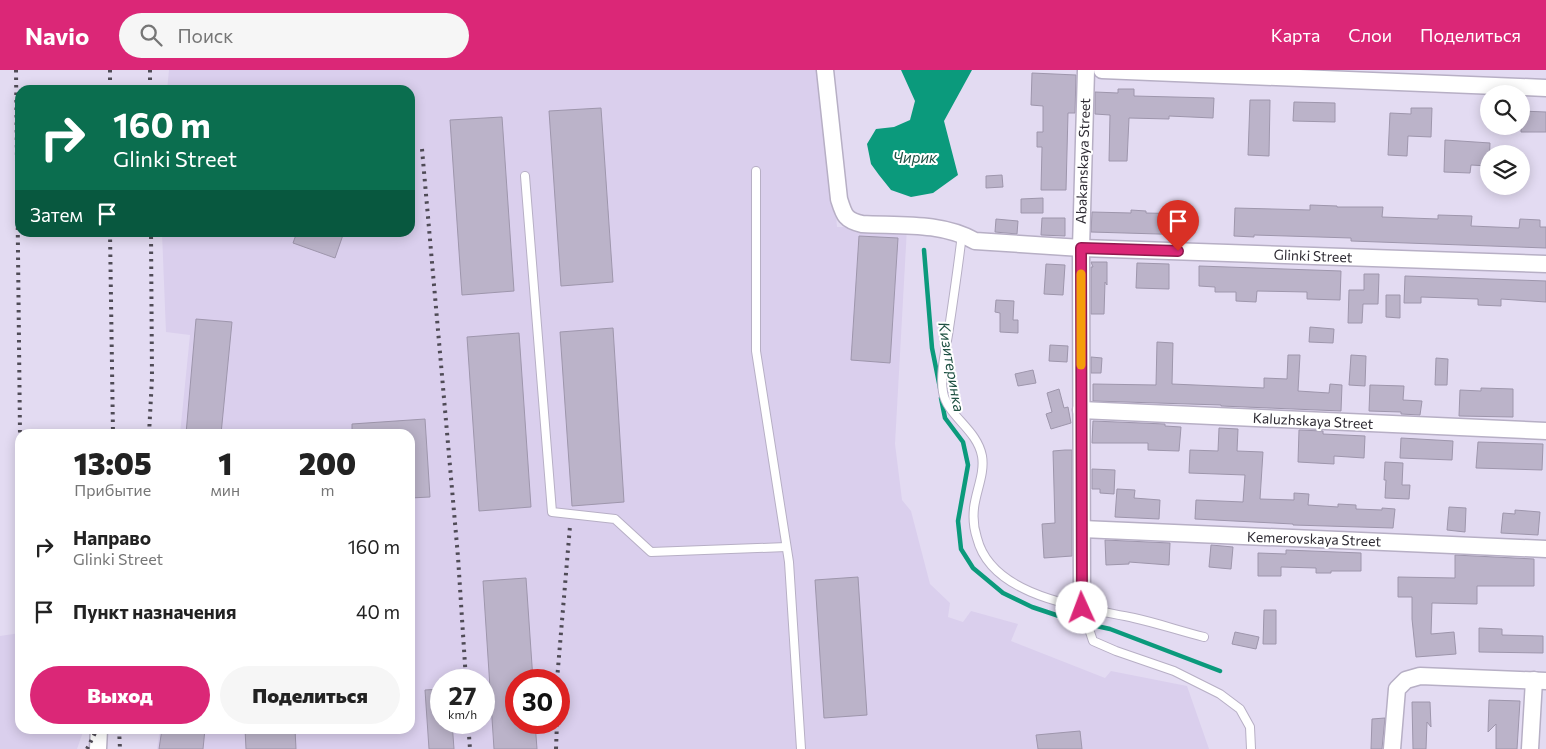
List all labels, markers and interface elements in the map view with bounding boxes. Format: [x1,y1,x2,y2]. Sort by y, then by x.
search box [119,13,469,58]
text: Navio [25,21,89,50]
icon: search [137,21,165,49]
text: Поиск [177,24,233,47]
text: Карта [1271,24,1320,46]
text: Слои [1348,24,1392,46]
text: Поделиться [1420,24,1521,46]
map controls [1480,85,1530,195]
button: search [1480,85,1530,135]
street label: Abakanskaya Street [1072,97,1093,224]
text: 160 m [113,102,211,145]
icon: right [30,105,95,170]
text: Glinki Street [113,145,237,172]
button: layers [1480,145,1530,195]
water label: Чирик [893,148,938,166]
icon: arrive [93,200,121,228]
pin [1157,200,1199,251]
text: Затем [30,203,83,226]
icon: arrive [1164,207,1192,235]
street label: Glinki Street [1273,246,1353,265]
water label: Кизитеринка [935,320,969,413]
street label: Kaluzhskaya Street [1252,409,1374,432]
text: 13:05 [74,444,152,481]
text: 1 [218,444,232,481]
text: 200 [299,444,356,481]
text: Прибытие [74,480,151,499]
text: мин [210,480,240,499]
text: m [321,480,335,499]
text: Направо [73,526,151,549]
street label: Kemerovskaya Street [1247,528,1382,549]
icon: right [30,533,58,561]
text: 160 m [348,535,400,558]
text: Glinki Street [73,549,163,568]
position arrow [1055,581,1107,633]
icon: arrive [30,598,58,626]
text: Пункт назначения [73,600,236,623]
text: 40 m [356,600,400,623]
button: Выход [30,666,210,724]
button: Поделиться [220,666,400,724]
speed limit sign: 30 [505,669,570,734]
text: 27 [449,680,476,710]
text: km/h [448,707,477,721]

